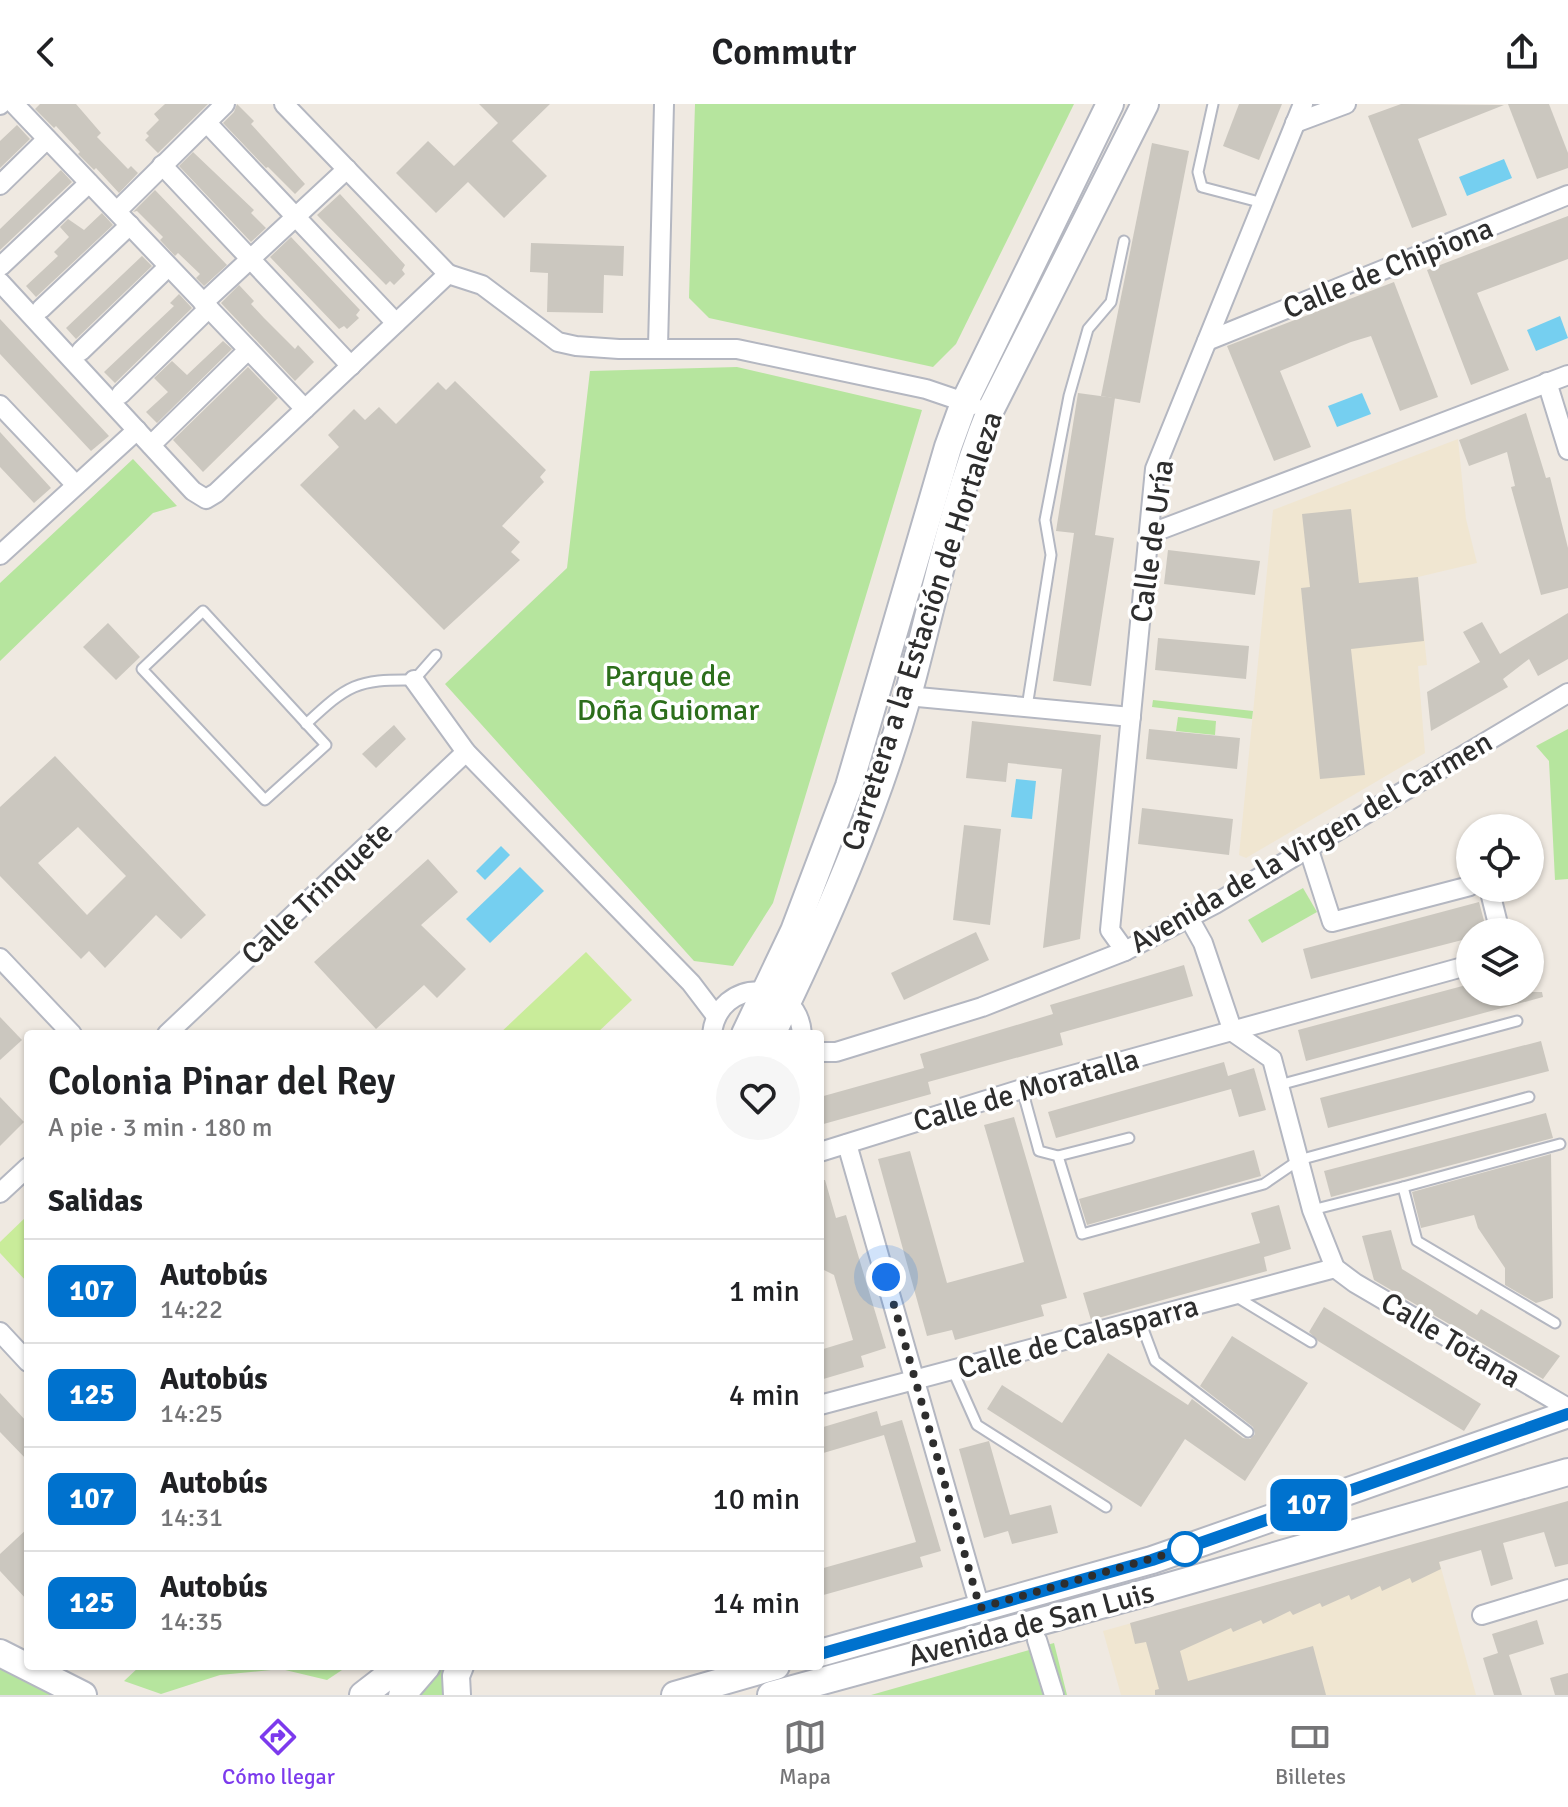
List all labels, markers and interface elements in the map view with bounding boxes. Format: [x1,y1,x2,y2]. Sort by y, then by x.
icon: back [24,30,68,74]
text: Commutr [712,30,856,75]
icon: share [1500,30,1544,74]
street label: Calle de Chipiona [1278,210,1499,327]
street label: Carretera a la Estación de Hortaleza [834,407,1011,855]
street label: Calle de Uría [1123,457,1182,625]
park label: Parque de Doña Guiomar [577,658,759,729]
street label: Avenida de la Virgen del Carmen [1123,723,1499,962]
street label: Calle Trinquete [234,814,401,973]
map controls [1456,814,1544,1006]
button: locate [1456,814,1544,902]
button: layers [1456,918,1544,1006]
street label: Calle de Moratalla [909,1041,1143,1140]
button: heart [716,1056,800,1140]
text: Colonia Pinar del Rey [48,1058,395,1105]
text: A pie · 3 min · 180 m [48,1112,272,1144]
text: Salidas [48,1183,143,1220]
text: Autobús [160,1257,268,1294]
your location [866,1257,906,1297]
text: 1 min [729,1273,800,1310]
text: 107 [69,1274,115,1308]
street label: Calle Totana [1374,1284,1527,1397]
street label: Calle de Calasparra [954,1288,1203,1387]
text: 14:22 [160,1294,223,1326]
text: Autobús [160,1361,268,1398]
text: 4 min [729,1377,800,1414]
text: 125 [69,1378,115,1412]
text: 14:25 [160,1398,223,1430]
text: Autobús [160,1465,268,1502]
line badge: 107 [1263,1479,1355,1531]
text: 10 min [713,1481,800,1518]
text: 107 [69,1482,115,1516]
text: 107 [1286,1488,1332,1522]
text: 14:31 [160,1502,223,1534]
unlabelled marker [1168,1532,1202,1566]
text: Autobús [160,1569,268,1606]
street label: Avenida de San Luis [904,1574,1158,1675]
text: 14 min [713,1585,800,1622]
text: 125 [69,1586,115,1620]
text: 14:35 [160,1606,223,1638]
tab: Cómo llegar [222,1715,335,1790]
tab: Mapa [779,1715,831,1790]
tab: Billetes [1275,1715,1346,1790]

